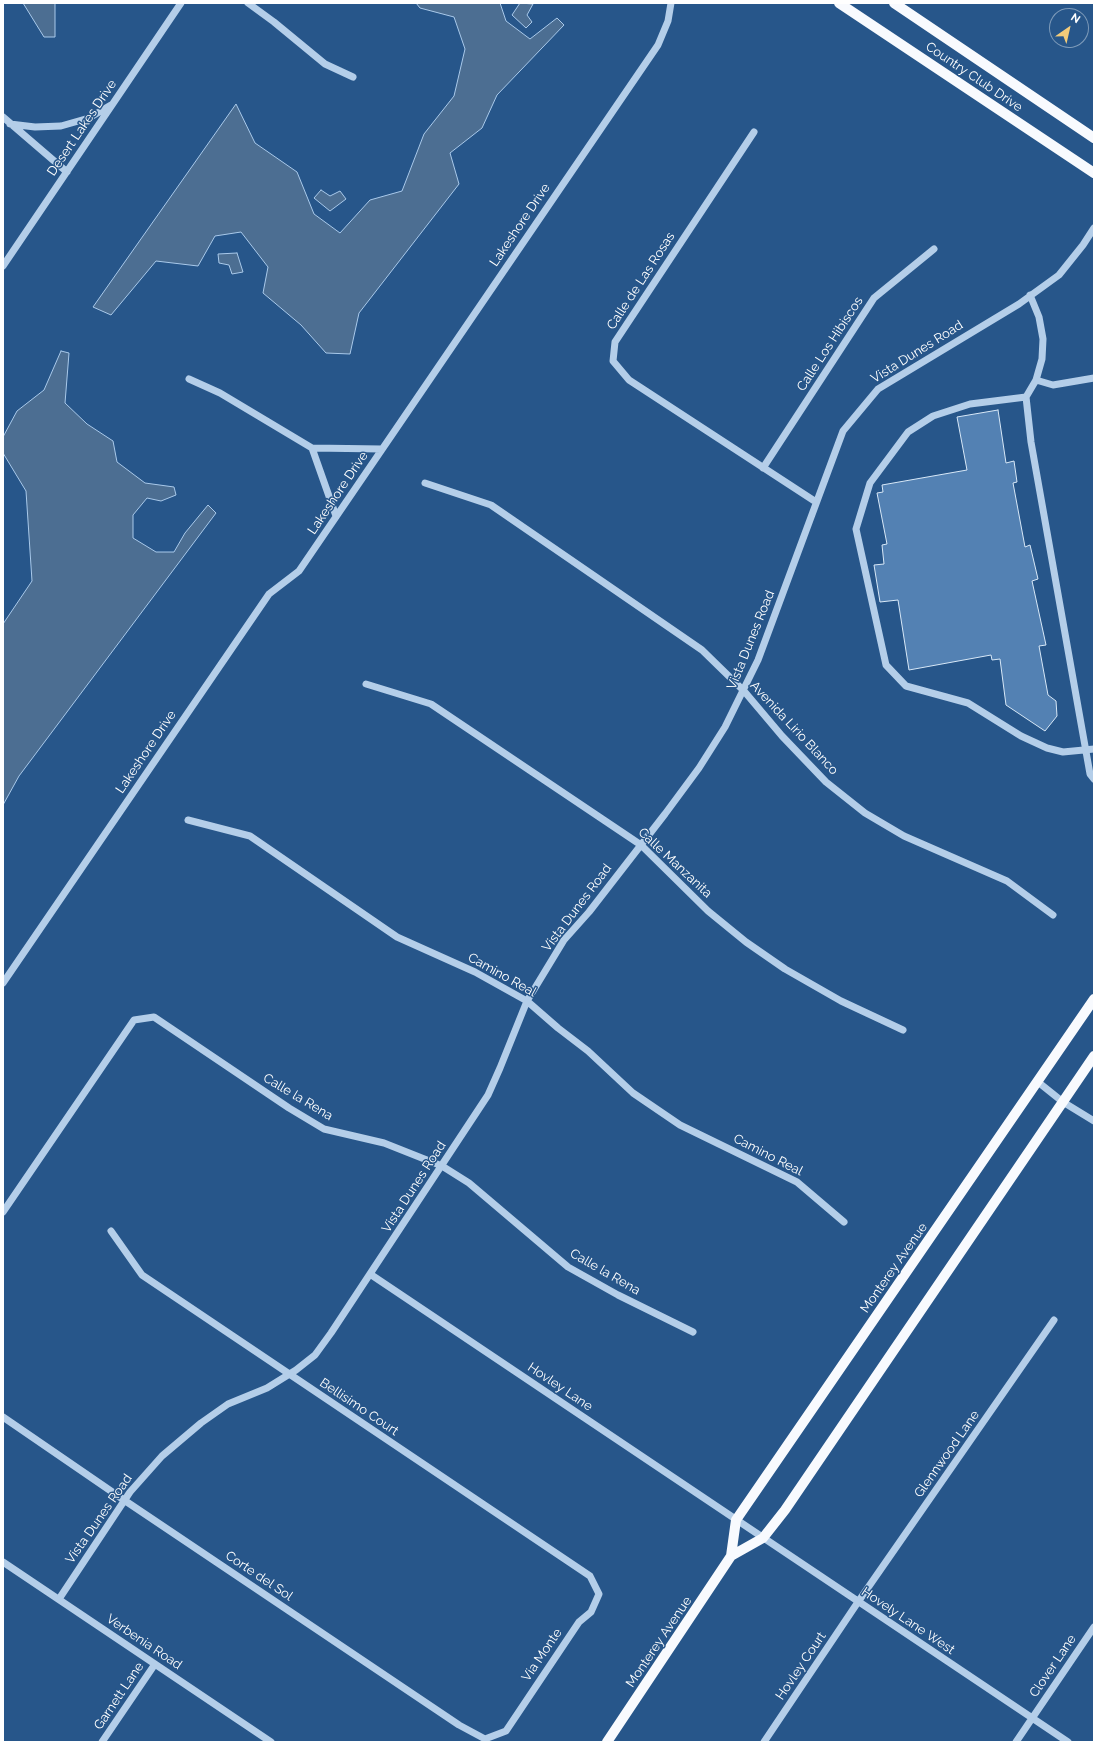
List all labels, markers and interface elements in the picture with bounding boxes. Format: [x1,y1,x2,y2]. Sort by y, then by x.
north arrow [1049,8,1089,48]
text: N [1068,11,1083,26]
street label: Country Club Drive [923,39,1025,115]
street label: Desert Lakes Drive [44,77,120,179]
street label: Lakeshore Drive [486,181,554,269]
street label: Calle de Las Rosas [604,229,678,333]
street label: Calle Los Hibiscos [794,294,866,394]
street label: Vista Dunes Road [868,317,966,387]
street label: Lakeshore Drive [304,449,372,537]
street label: Vista Dunes Road [724,588,778,692]
street label: Avenida Lirio Blanco [747,678,841,778]
street label: Lakeshore Drive [112,708,180,796]
street label: Calle Manzanita [635,825,715,901]
street label: Vista Dunes Road [539,861,615,955]
street label: Camino Real [465,950,539,1000]
street label: Calle la Rena [260,1070,336,1124]
street label: Camino Real [731,1131,805,1179]
street label: Vista Dunes Road [379,1138,449,1236]
street label: Monterey Avenue [857,1220,931,1316]
street label: Calle la Rena [567,1246,643,1298]
street label: Hovley Lane [524,1360,596,1414]
street label: Bellisimo Court [317,1375,401,1439]
street label: Glennwood Lane [911,1408,983,1500]
street label: Vista Dunes Road [62,1471,136,1567]
street label: Corte del Sol [222,1548,296,1604]
street label: Hovely Lane West [858,1584,958,1658]
street label: Monterey Avenue [623,1594,695,1690]
street label: Verbenia Road [103,1611,185,1673]
street label: Via Monte [519,1626,565,1684]
street label: Hovley Court [773,1629,829,1703]
street label: Clover Lane [1026,1632,1080,1700]
street label: Garnett Lane [91,1659,147,1733]

